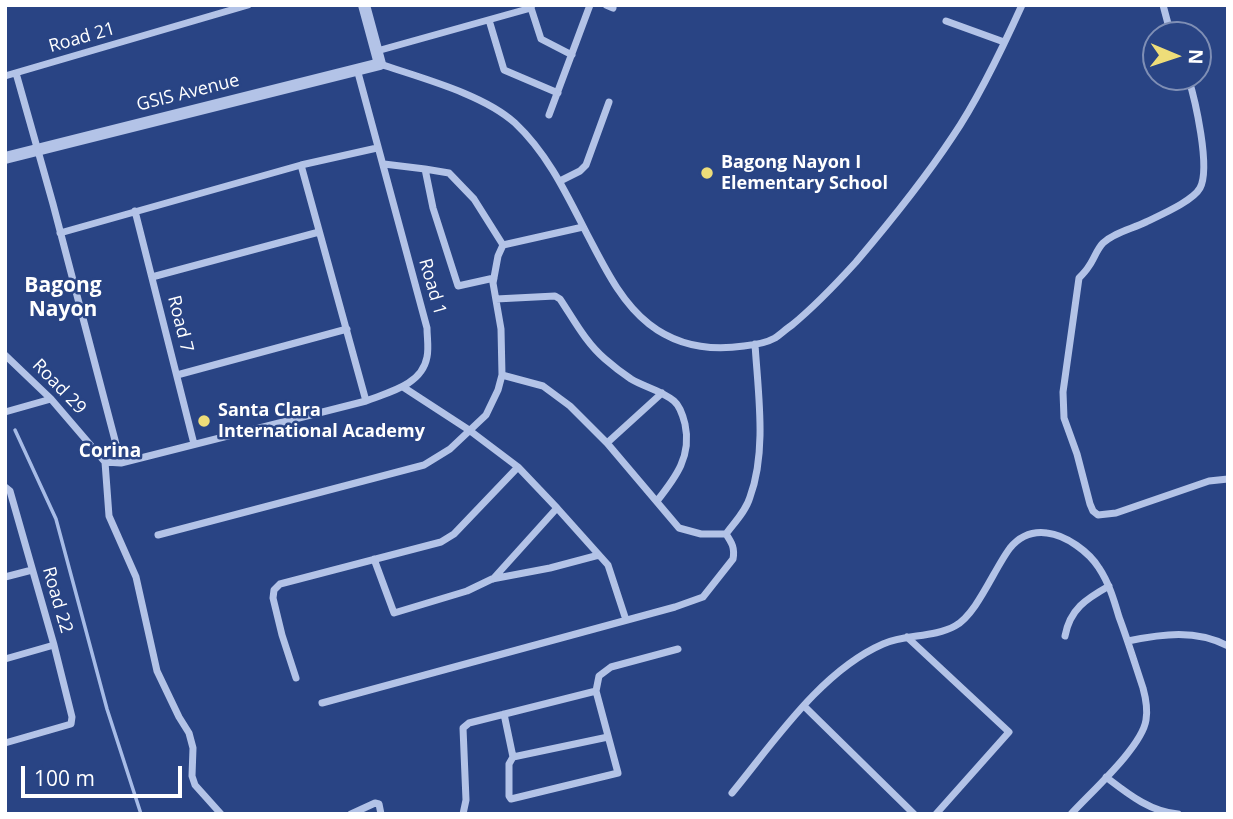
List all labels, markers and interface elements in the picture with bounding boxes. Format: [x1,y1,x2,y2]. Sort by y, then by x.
street label: Road 21 [46,18,118,58]
north arrow [1142,21,1212,91]
text: N [1183,48,1209,65]
street label: GSIS Avenue [134,70,242,116]
place label: Bagong Nayon I Elementary School [721,152,888,194]
marker: Bagong Nayon I Elementary School [699,165,715,181]
street label: Road 1 [414,256,450,318]
district label: Bagong Nayon [24,273,102,323]
street label: Road 7 [163,293,197,355]
street label: Road 29 [28,355,90,419]
place label: Santa Clara International Academy [218,400,425,442]
marker: Santa Clara International Academy [196,413,212,429]
district label: Corina [79,441,141,463]
street label: Road 22 [37,564,77,636]
scale bar [24,752,186,796]
text: 100 m [34,764,95,792]

